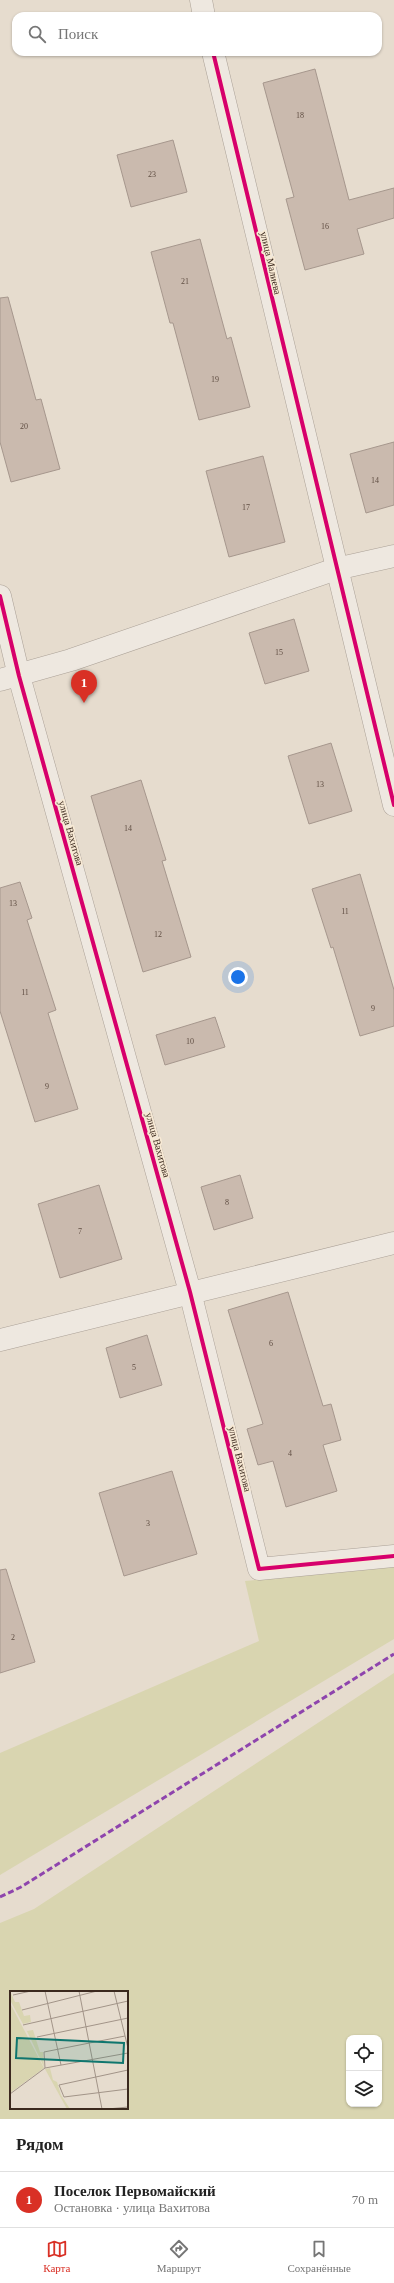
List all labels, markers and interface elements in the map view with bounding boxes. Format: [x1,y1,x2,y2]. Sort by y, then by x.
search box [12,12,382,56]
icon: search [26,23,48,45]
text: Поиск [58,26,98,42]
house number: 18 [296,111,304,120]
house number: 23 [148,170,156,179]
house number: 16 [321,222,329,231]
street label: улица Малиева [258,230,284,296]
house number: 21 [181,277,189,286]
house number: 19 [211,375,219,384]
house number: 20 [20,422,28,431]
house number: 14 [371,476,379,485]
house number: 17 [242,503,250,512]
house number: 15 [275,648,283,657]
pin: 1 [71,670,97,703]
house number: 13 [316,780,324,789]
street label: улица Вахитова [56,799,86,867]
house number: 14 [124,824,132,833]
house number: 13 [9,899,17,908]
house number: 11 [341,907,349,916]
house number: 12 [154,930,162,939]
your location [228,967,248,987]
house number: 11 [21,988,29,997]
house number: 9 [371,1004,375,1013]
house number: 10 [186,1037,194,1046]
house number: 9 [45,1082,49,1091]
street label: улица Вахитова [143,1111,173,1179]
house number: 8 [225,1198,229,1207]
house number: 7 [78,1227,82,1236]
house number: 6 [269,1339,273,1348]
house number: 5 [132,1363,136,1372]
street label: улица Вахитова [227,1425,254,1493]
house number: 4 [288,1449,292,1458]
house number: 3 [146,1519,150,1528]
house number: 2 [11,1633,15,1642]
inset map [10,1991,128,2109]
map controls [346,2035,382,2107]
button: locate [346,2035,382,2071]
button: layers [346,2071,382,2107]
text: Рядом [16,2135,64,2154]
text: Поселок Первомайский [54,2183,216,2199]
text: 1 [26,2192,32,2207]
text: 70 m [352,2192,378,2207]
text: Остановка · улица Вахитова [54,2200,210,2215]
tab: Карта [43,2238,70,2274]
tab: Маршрут [157,2238,201,2274]
tab: Сохранённые [288,2238,351,2274]

